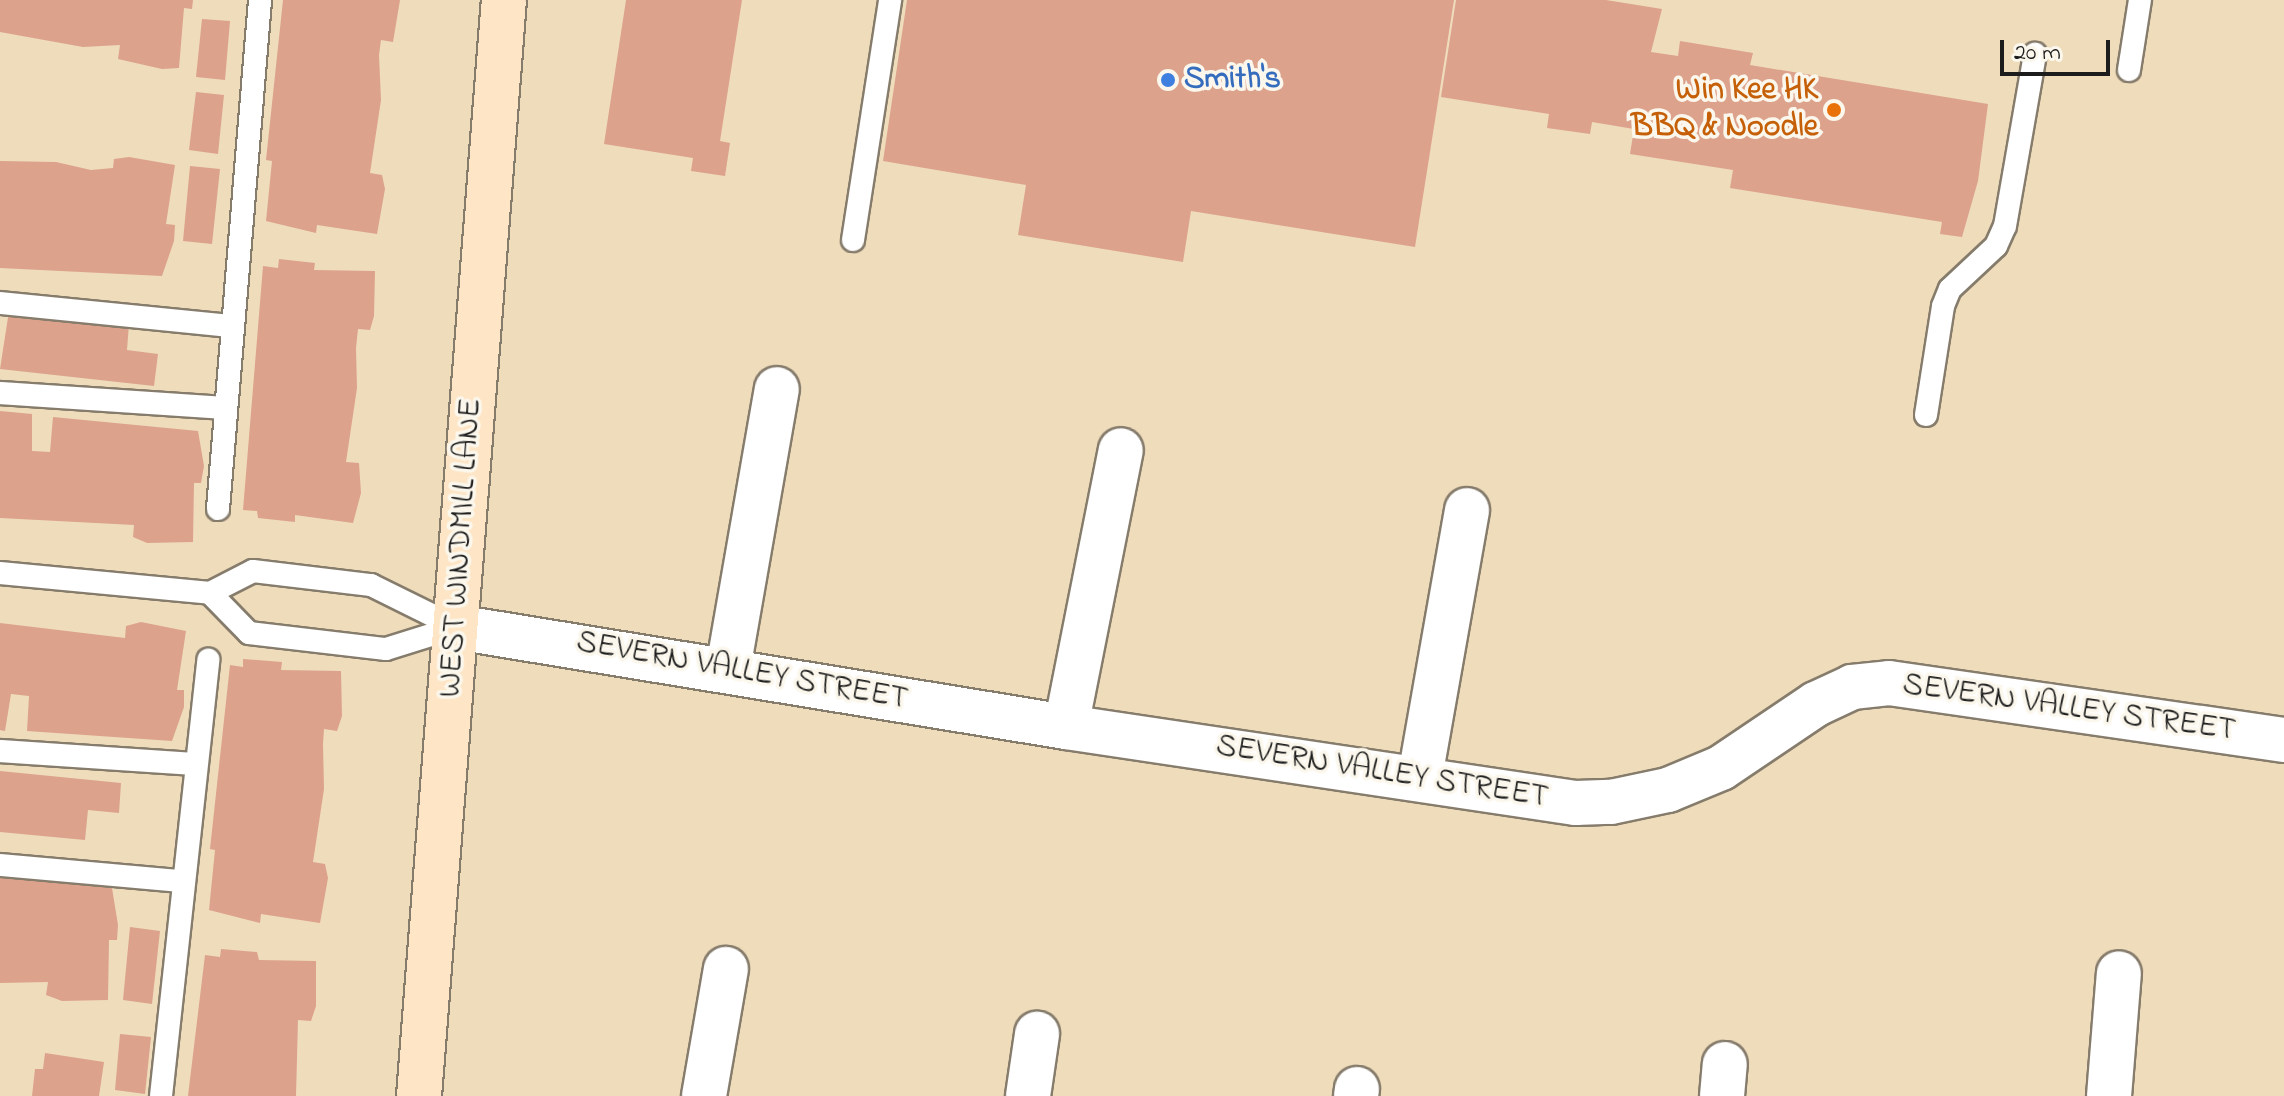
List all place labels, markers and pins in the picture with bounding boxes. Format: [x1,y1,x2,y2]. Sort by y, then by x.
place label: Smith's [1184,61,1281,99]
marker: Smith's [1159,71,1177,89]
place label: Win Kee HK BBQ & Noodle [1631,73,1818,148]
marker: Win Kee HK BBQ & Noodle [1825,101,1843,119]

